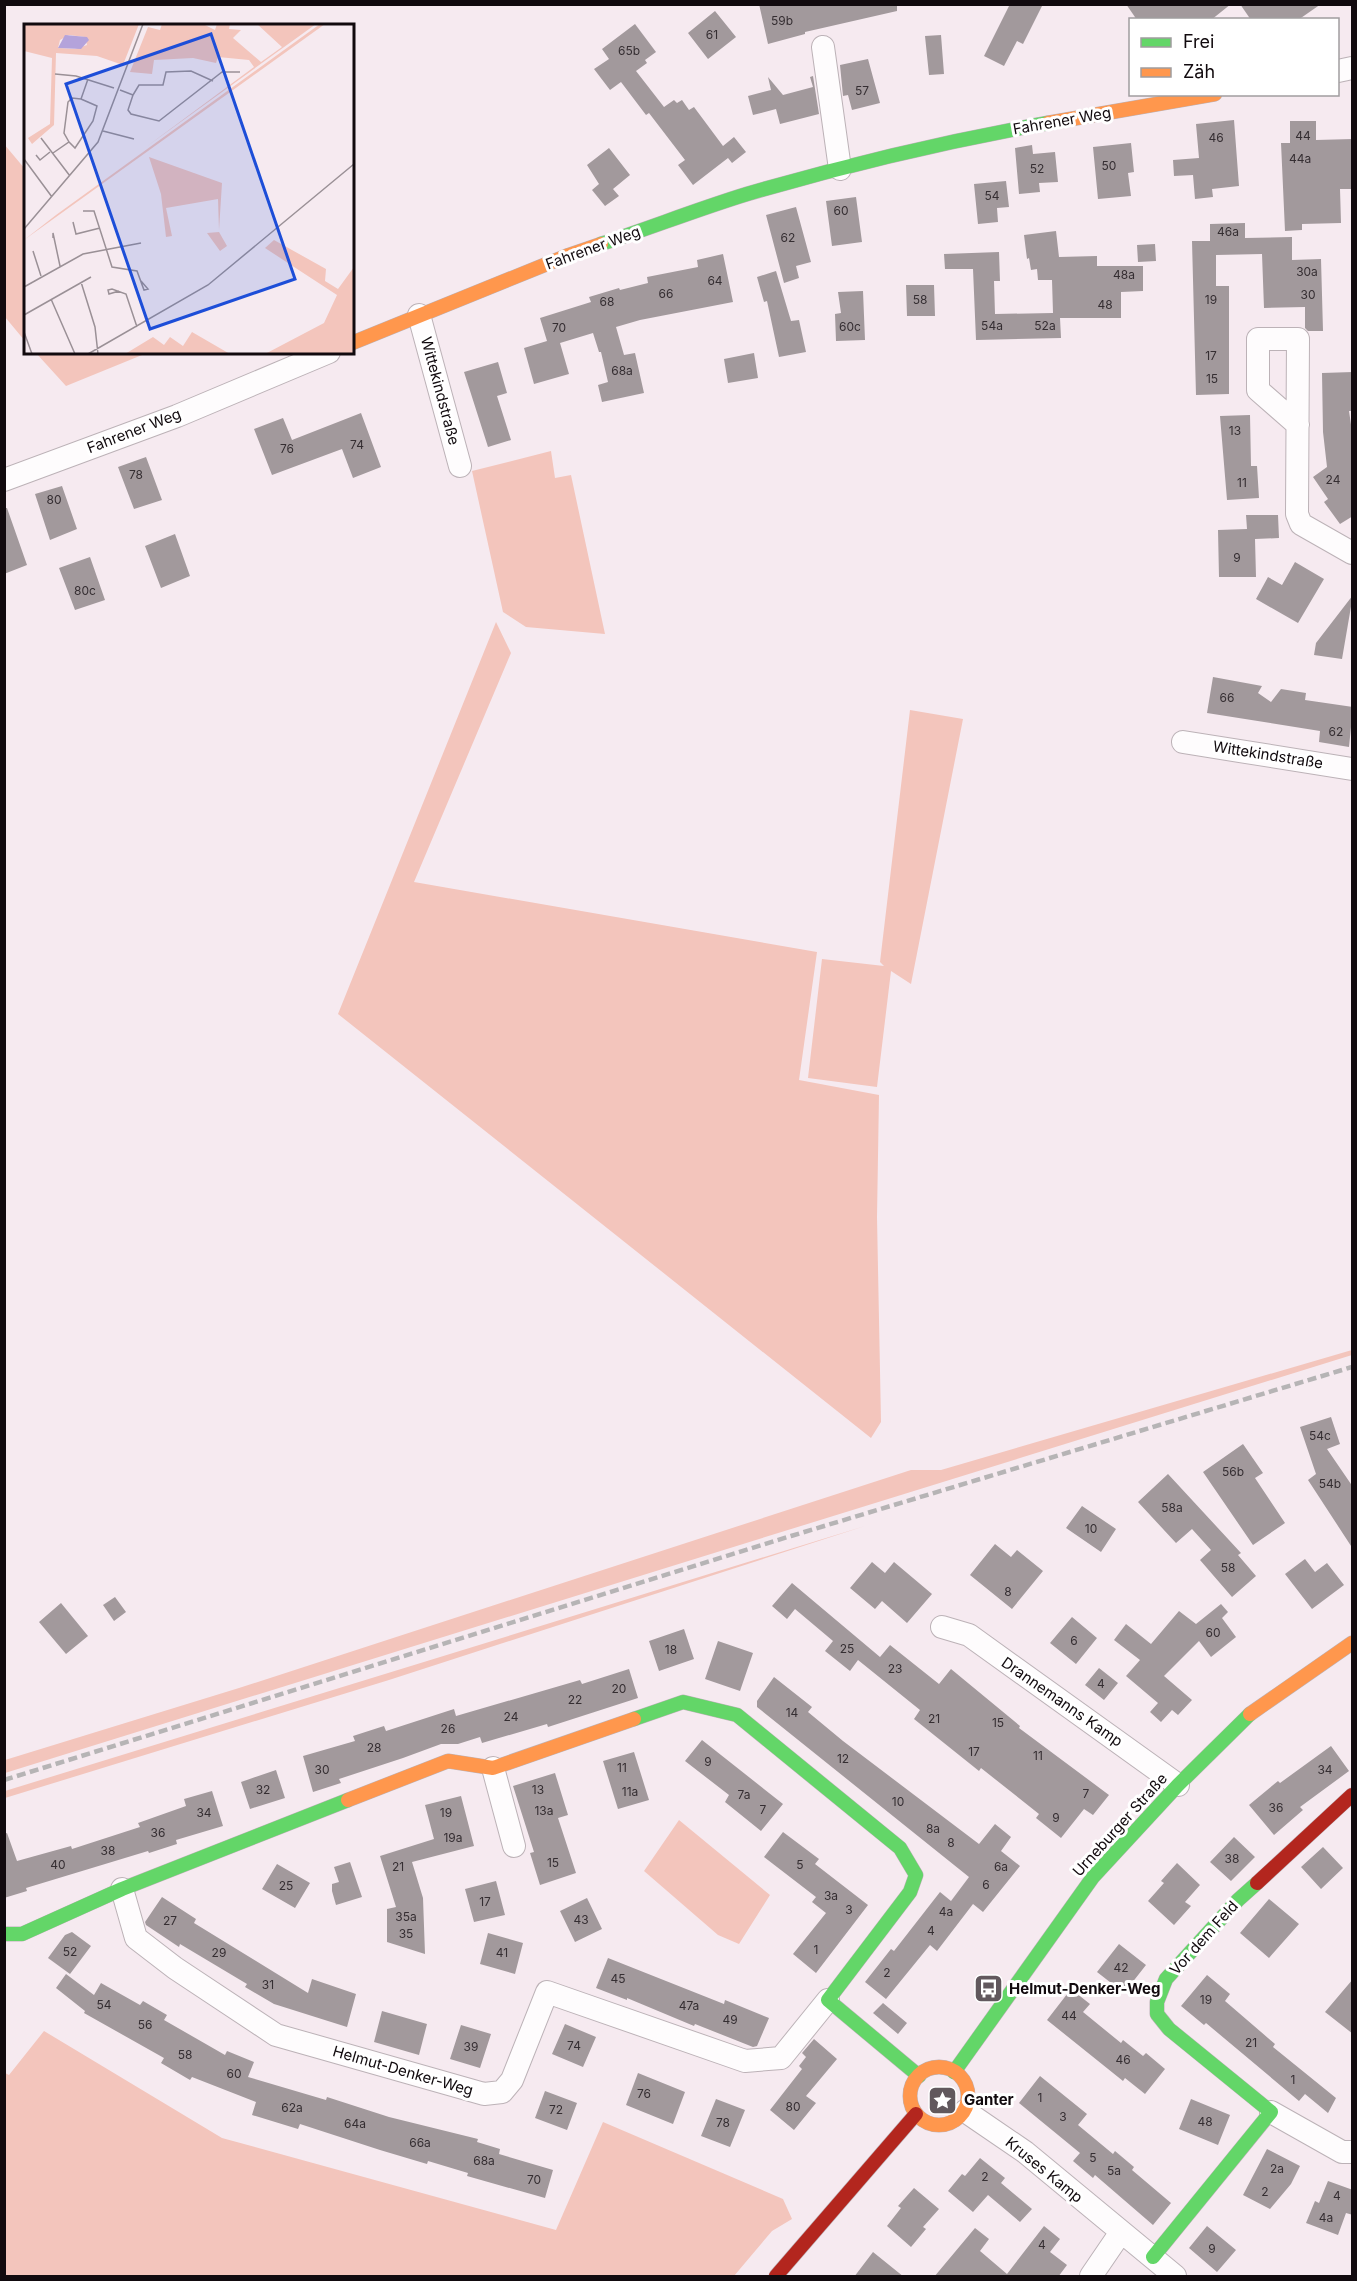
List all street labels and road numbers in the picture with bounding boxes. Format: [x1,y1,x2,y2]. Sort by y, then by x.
street label: Fahrener Weg [1011,103,1112,138]
street label: Fahrener Weg [543,222,643,273]
street label: Wittekindstraße [417,335,464,447]
street label: Fahrener Weg [84,404,184,457]
street label: Wittekindstraße [1212,736,1325,773]
street label: Drannemanns Kamp [998,1653,1127,1751]
street label: Urneburger Straße [1068,1769,1171,1880]
street label: Vor dem Feld [1165,1897,1242,1979]
street label: Helmut-Denker-Weg [331,2041,476,2100]
street label: Kruses Kamp [1002,2133,1087,2207]

